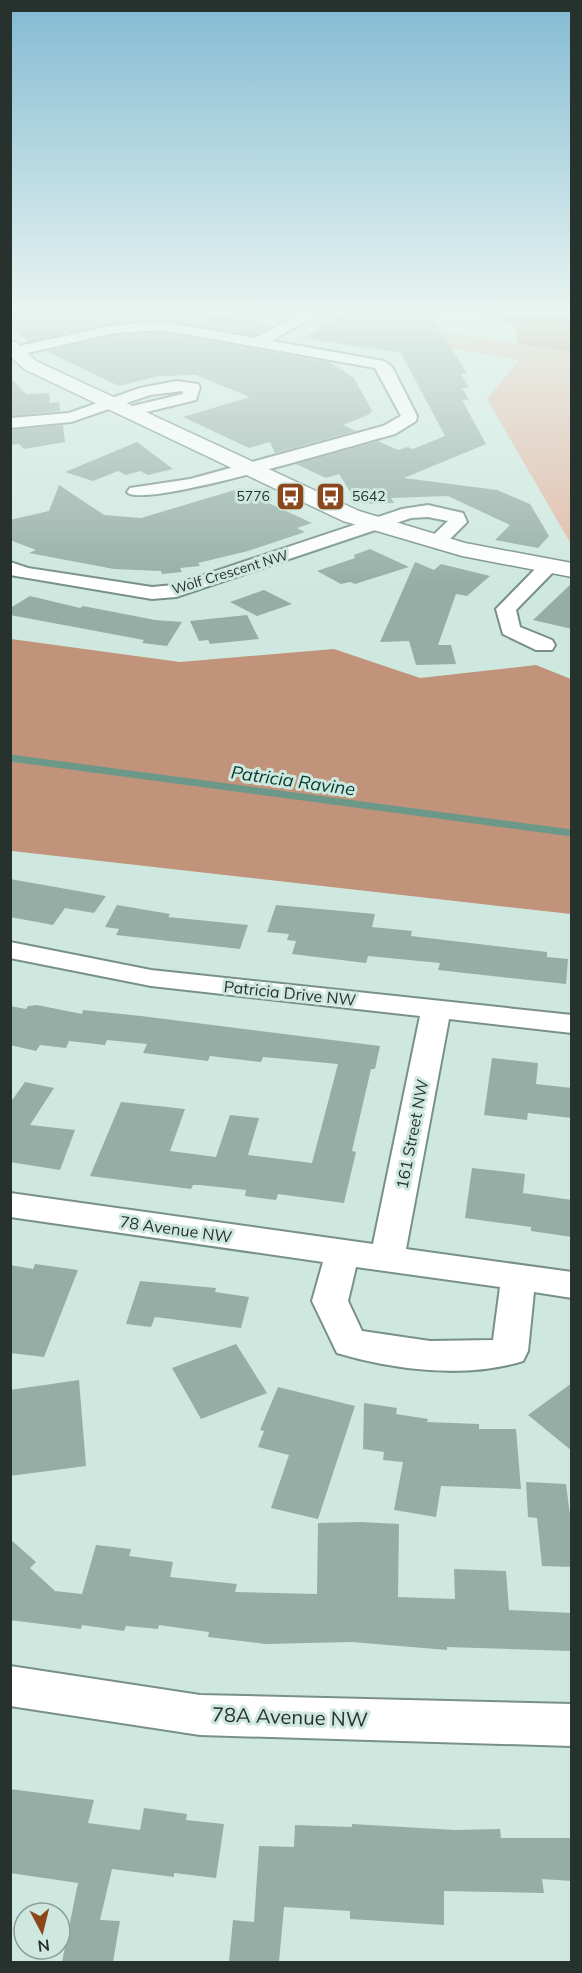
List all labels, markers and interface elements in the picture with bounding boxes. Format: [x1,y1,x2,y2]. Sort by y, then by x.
bus stop icon: 5776 [275,480,307,512]
bus stop icon: 5642 [315,480,347,512]
place label: 5776 [236,487,270,505]
place label: 5642 [352,487,386,505]
street label: Wolf Crescent NW [170,546,291,598]
water label: Patricia Ravine [229,760,357,801]
street label: Patricia Drive NW [223,976,357,1010]
street label: 161 Street NW [392,1077,432,1190]
street label: 78 Avenue NW [119,1211,234,1247]
street label: 78A Avenue NW [212,1701,368,1732]
north arrow [12,1901,72,1961]
text: N [37,1935,51,1957]

